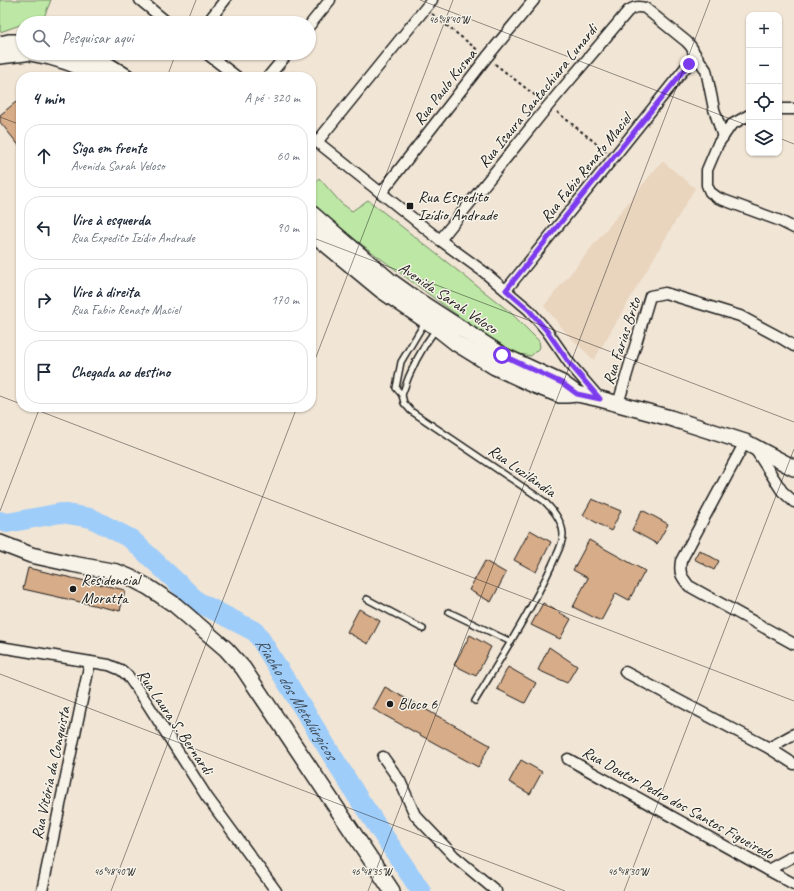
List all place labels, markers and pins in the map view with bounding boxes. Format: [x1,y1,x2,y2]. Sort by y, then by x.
place label: Rua Espedito Izídio Andrade [418,187,499,225]
marker: Rua Espedito Izídio Andrade [405,201,415,211]
place label: Residencial Moratta [81,570,143,608]
marker: Residencial Moratta [68,584,78,594]
place label: Bloco 6 [398,694,438,714]
marker: Bloco 6 [385,699,395,709]

